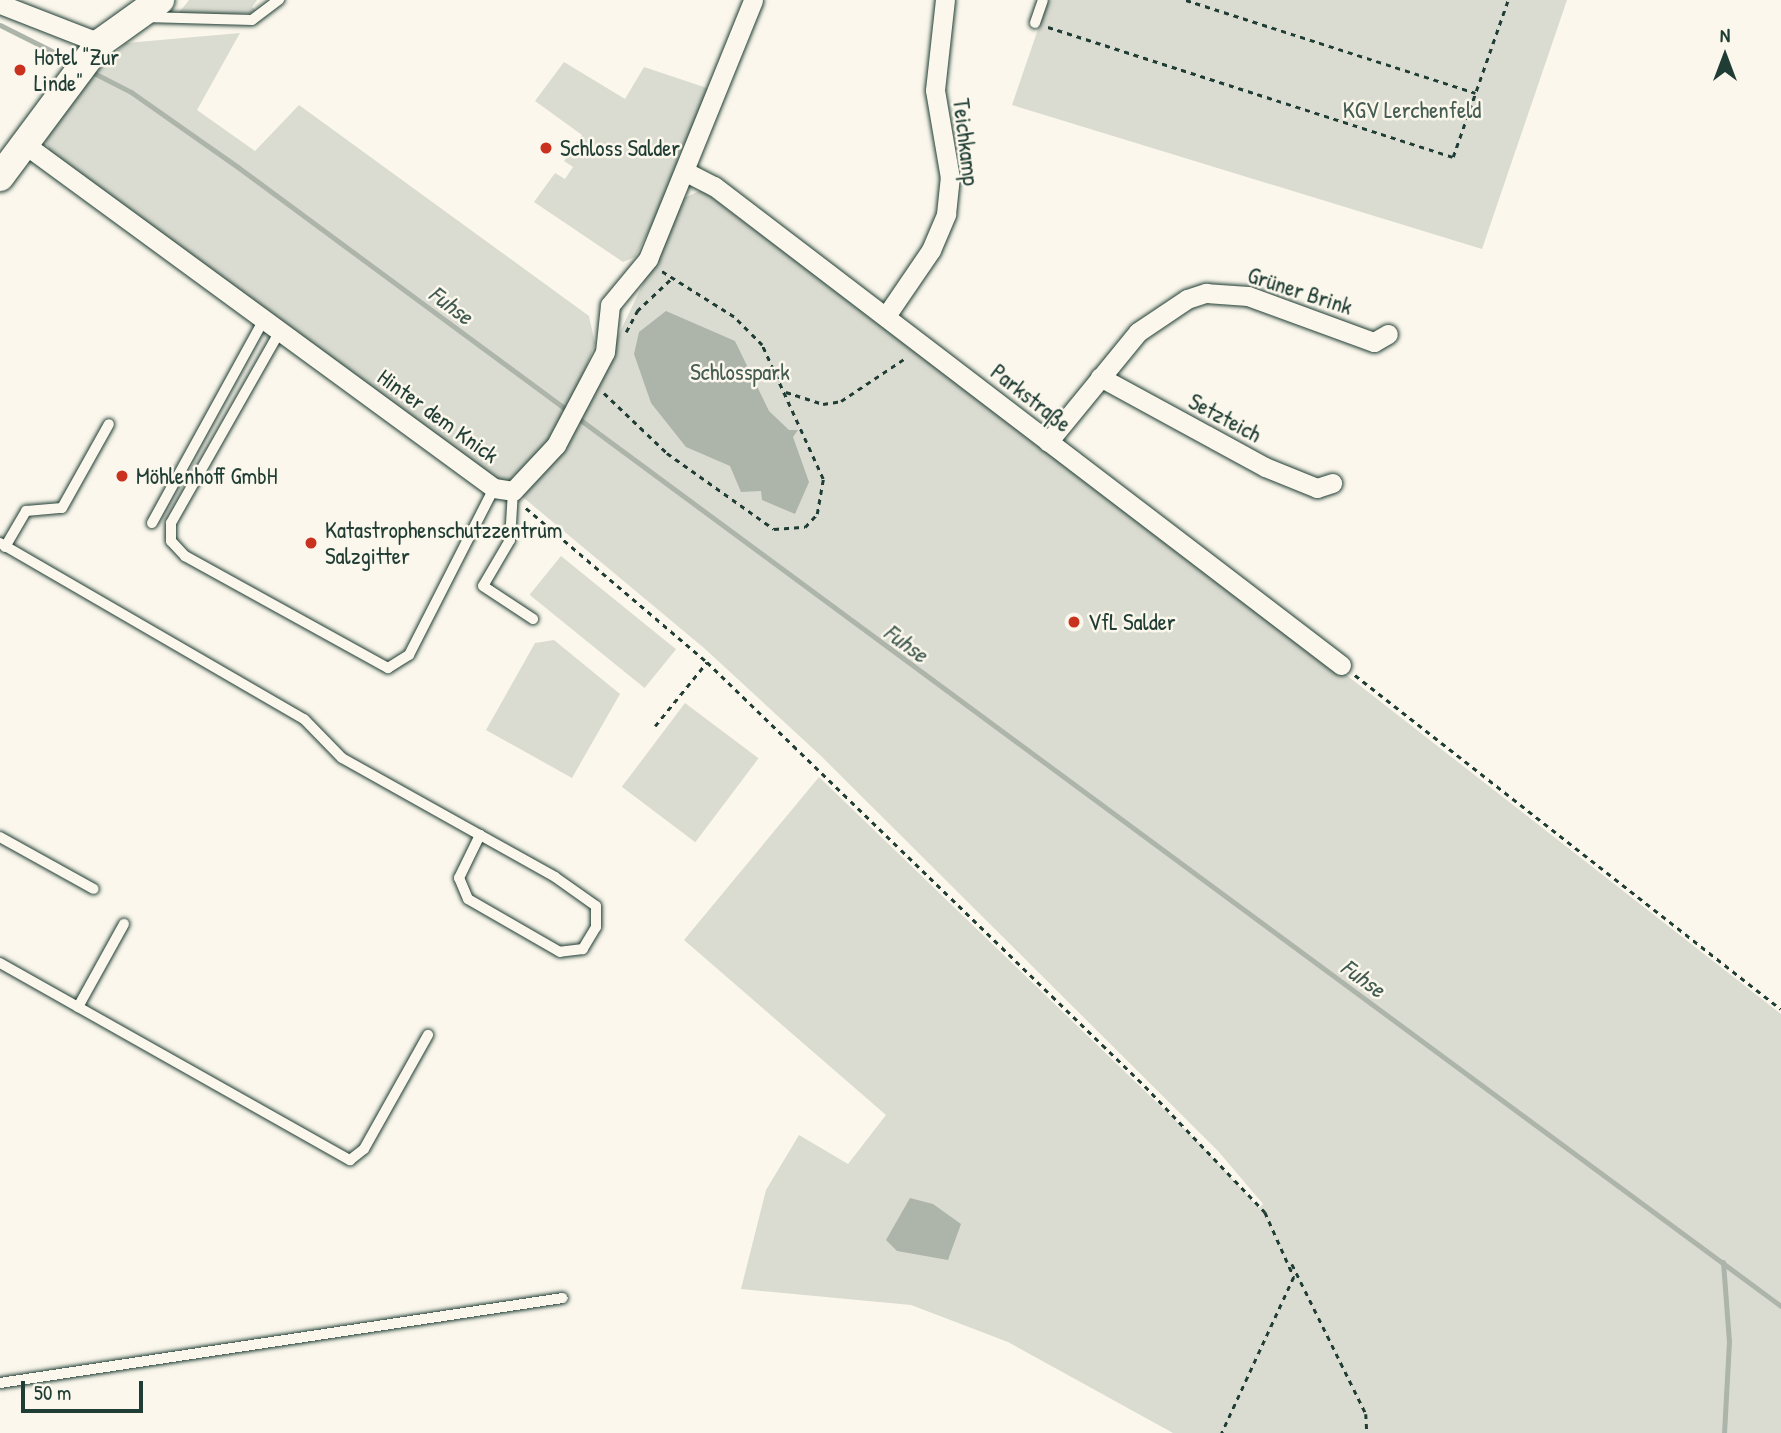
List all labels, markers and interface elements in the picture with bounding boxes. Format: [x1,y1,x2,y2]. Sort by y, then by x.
north arrow [1690,21,1760,91]
text: N [1720,22,1730,48]
place label: Hotel "Zur Linde" [34,43,119,97]
marker: Hotel "Zur Linde" [12,62,28,78]
park label: KGV Lerchenfeld [1343,96,1481,124]
street label: Teichkamp [947,97,985,187]
place label: Schloss Salder [560,134,680,162]
marker: Schloss Salder [538,140,554,156]
street label: Grüner Brink [1244,261,1356,321]
water label: Fuhse [423,279,479,331]
park label: Schlosspark [690,358,790,386]
street label: Parkstraße [985,358,1077,438]
street label: Hinter dem Knick [372,363,504,469]
street label: Setzteich [1184,387,1266,449]
place label: Möhlenhoff GmbH [136,462,277,490]
marker: Möhlenhoff GmbH [114,468,130,484]
place label: Katastrophenschutzzentrum Salzgitter [325,516,562,570]
marker: Katastrophenschutzzentrum Salzgitter [303,535,319,551]
place label: VfL Salder [1088,608,1176,636]
marker: VfL Salder [1066,614,1082,630]
water label: Fuhse [878,617,934,669]
water label: Fuhse [1335,952,1391,1004]
scale bar [24,1366,147,1410]
text: 50 m [34,1378,71,1407]

